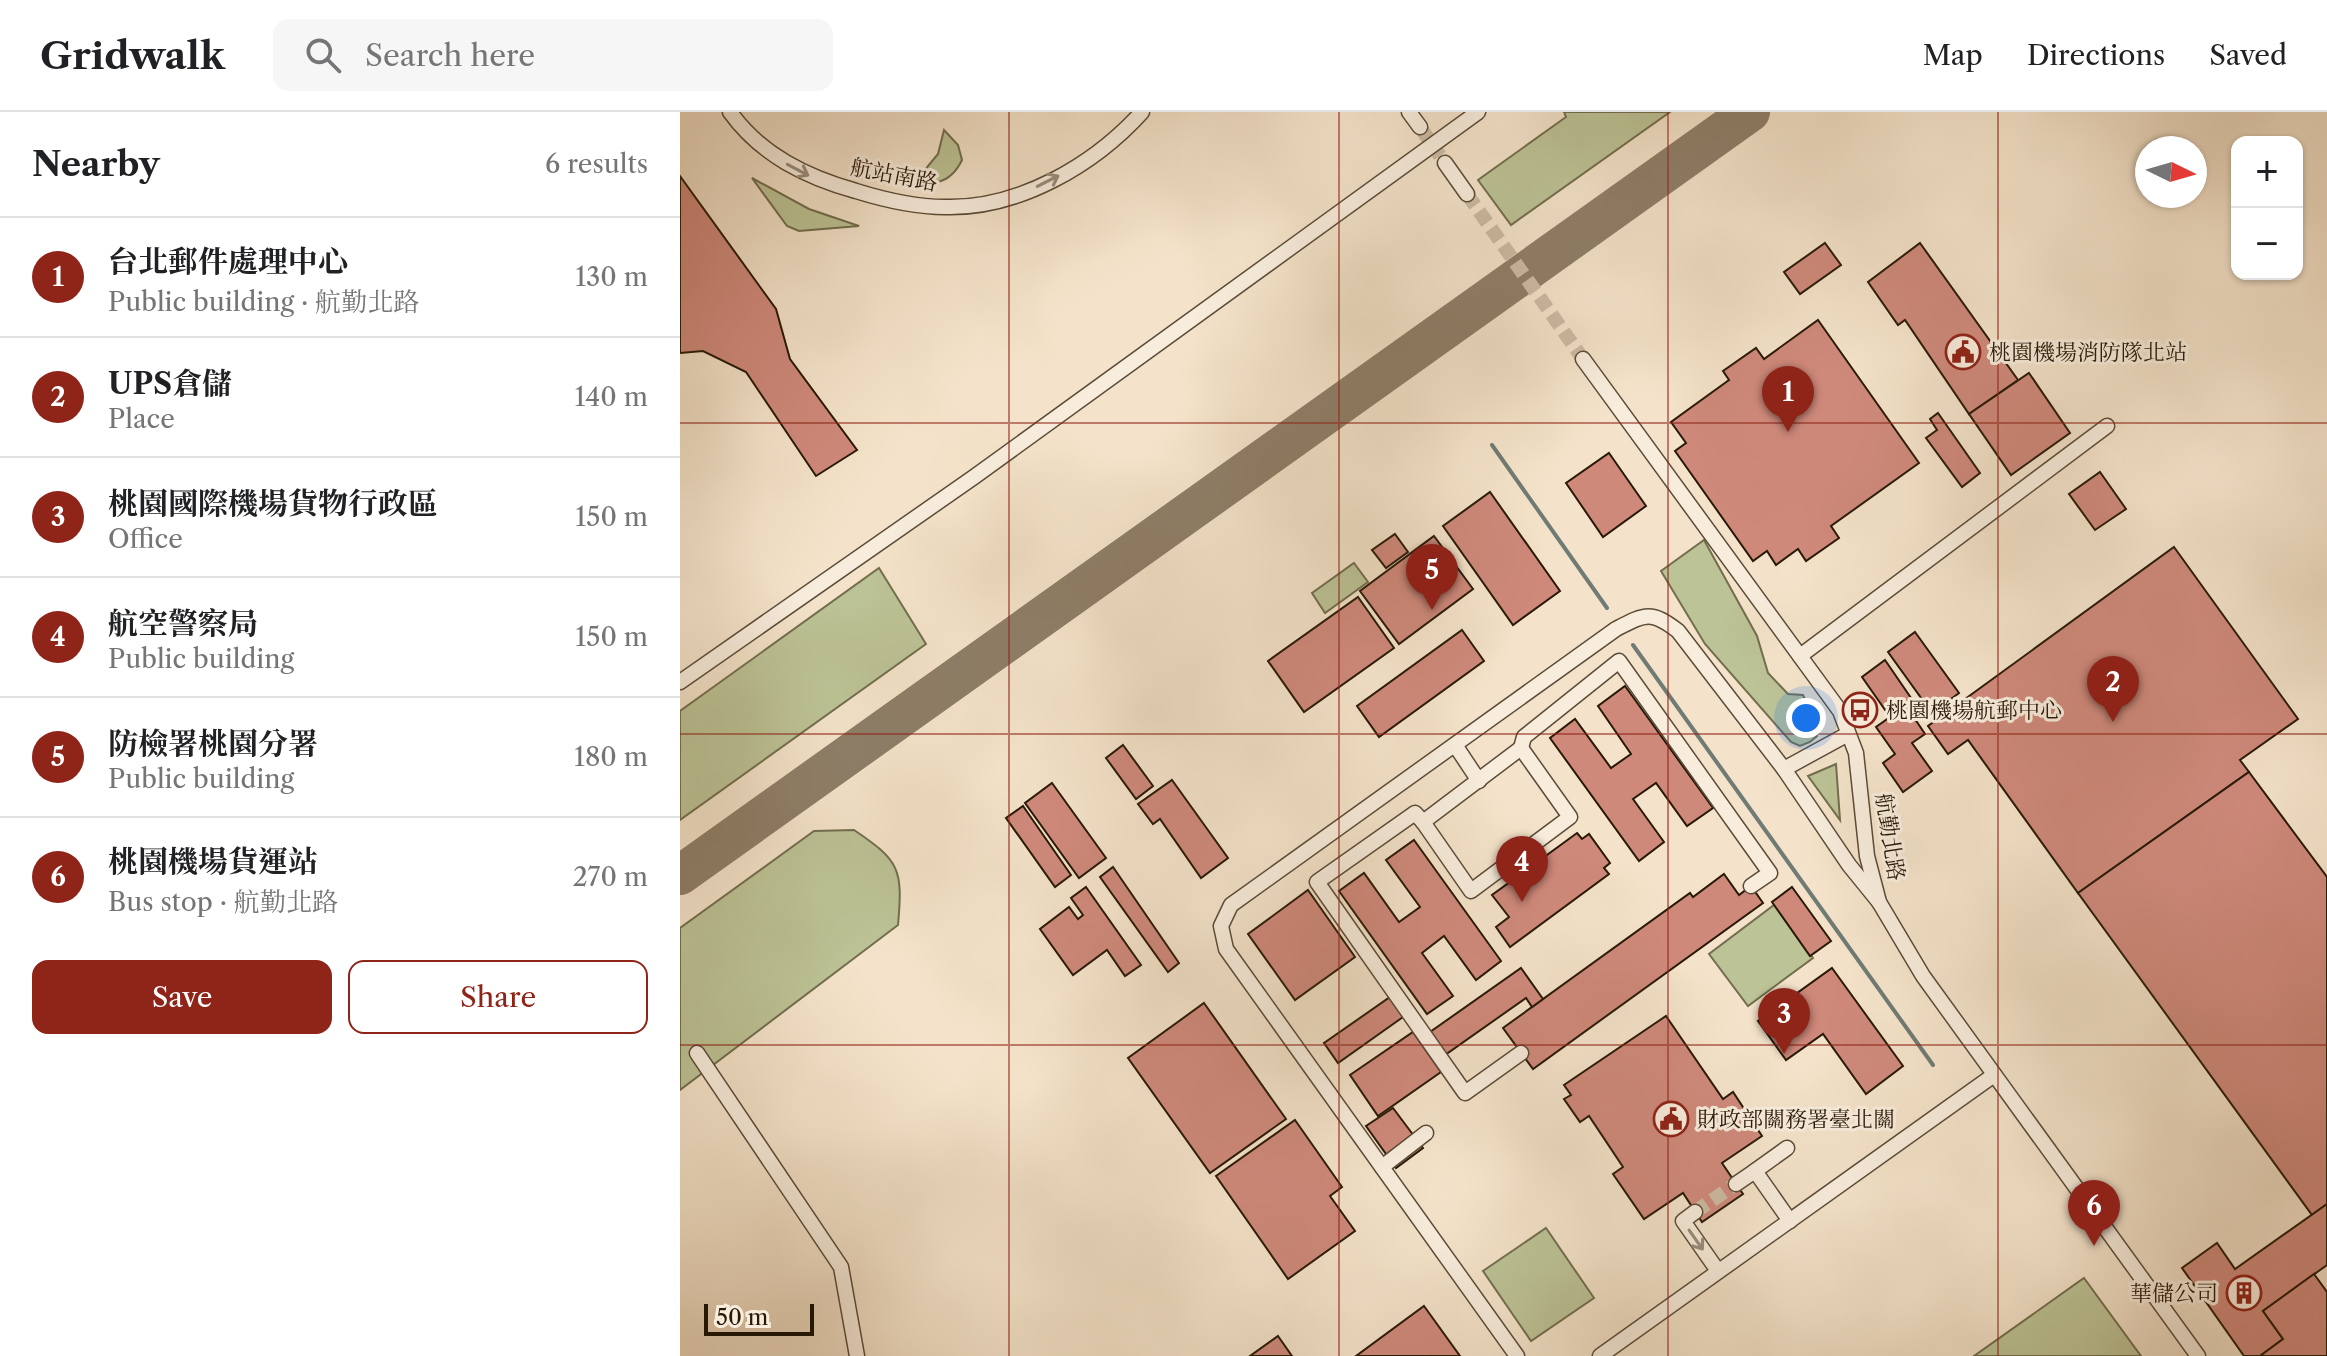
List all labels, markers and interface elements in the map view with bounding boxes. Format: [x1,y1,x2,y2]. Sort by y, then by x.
search box [273,19,833,91]
text: Gridwalk [40,32,225,79]
icon: search [301,33,345,77]
text: Search here [365,37,535,74]
text: Map [1923,38,1983,72]
text: Directions [2027,38,2165,72]
text: Saved [2209,38,2287,72]
north arrow [2135,136,2207,208]
map controls [2231,136,2303,280]
button: + [2231,136,2303,208]
text: Nearby [32,143,160,185]
text: 6 results [545,148,648,180]
street label: 航站南路 [848,153,940,197]
one-way arrow [786,162,810,178]
one-way arrow [1035,173,1059,189]
button: − [2231,208,2303,280]
text: 台北郵件處理中心 [108,243,348,280]
text: 1 [52,261,64,293]
text: 130 m [575,261,648,293]
text: Public building · 航勤北路 [108,286,419,318]
public building icon: 桃園機場消防隊北站 [1944,333,1982,371]
place label: 桃園機場消防隊北站 [1989,339,2187,366]
text: UPS倉儲 [108,365,232,402]
pin: 1 [1762,366,1814,432]
text: 2 [50,381,66,413]
text: 140 m [574,381,648,413]
text: Place [108,403,175,435]
text: 桃園國際機場貨物行政區 [108,485,438,522]
text: 3 [51,501,65,533]
text: 150 m [575,501,648,533]
text: Office [108,523,183,555]
pin: 5 [1406,544,1458,610]
text: 航空警察局 [108,605,258,642]
text: 4 [50,621,66,653]
text: 150 m [575,621,648,653]
text: Public building [108,643,294,675]
pin: 2 [2087,656,2139,722]
bus stop icon: 桃園機場航郵中心 [1841,691,1879,729]
place label: 桃園機場航郵中心 [1886,697,2062,724]
your location [1786,698,1826,738]
text: 防檢署桃園分署 [108,725,318,762]
text: 5 [51,741,65,773]
text: 180 m [574,741,648,773]
text: Public building [108,763,294,795]
street label: 航勤北路 [1870,791,1910,883]
pin: 4 [1496,836,1548,902]
text: 桃園機場貨運站 [108,843,318,880]
text: 6 [50,861,66,893]
text: 270 m [573,861,648,893]
text: Bus stop · 航勤北路 [108,886,338,918]
button: Save [32,960,332,1034]
button: Share [348,960,648,1034]
pin: 3 [1758,988,1810,1054]
public building icon: 財政部關務署臺北關 [1652,1100,1690,1138]
place label: 財政部關務署臺北關 [1697,1106,1895,1133]
pin: 6 [2068,1180,2120,1246]
one-way arrow [1688,1228,1704,1250]
building icon: 華儲公司 [2225,1274,2263,1312]
place label: 華儲公司 [2130,1280,2218,1307]
scale bar [704,1300,814,1336]
text: 50 m [716,1304,768,1331]

